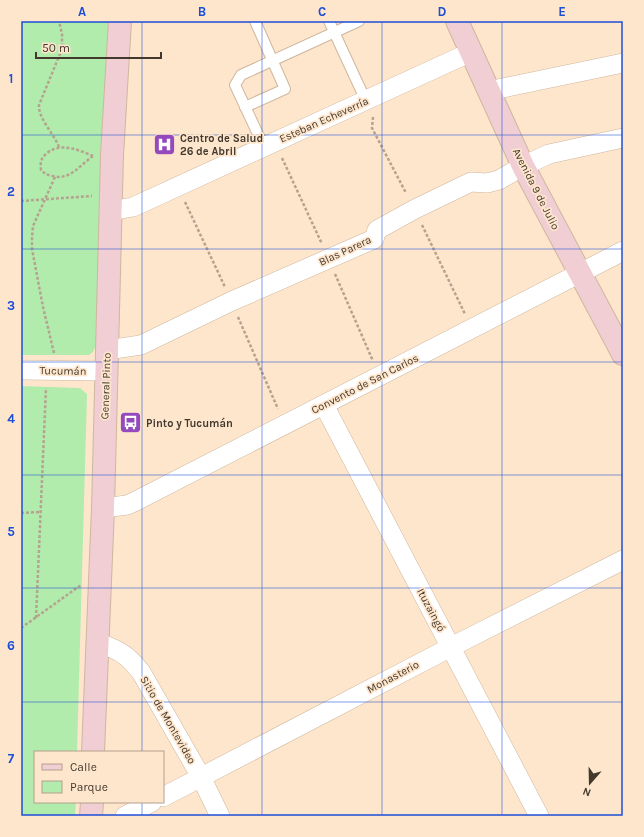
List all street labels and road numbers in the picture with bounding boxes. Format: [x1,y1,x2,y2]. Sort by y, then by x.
street label: Esteban Echeverría [277,95,371,145]
street label: Avenida 9 de Julio [510,146,562,232]
street label: Blas Parera [317,233,373,269]
street label: Convento de San Carlos [309,351,421,417]
street label: General Pinto [98,352,114,420]
street label: Tucumán [40,364,86,378]
street label: Ituzaingó [414,586,448,634]
street label: Monasterio [365,658,421,696]
street label: Sitio de Montevideo [137,674,199,766]

